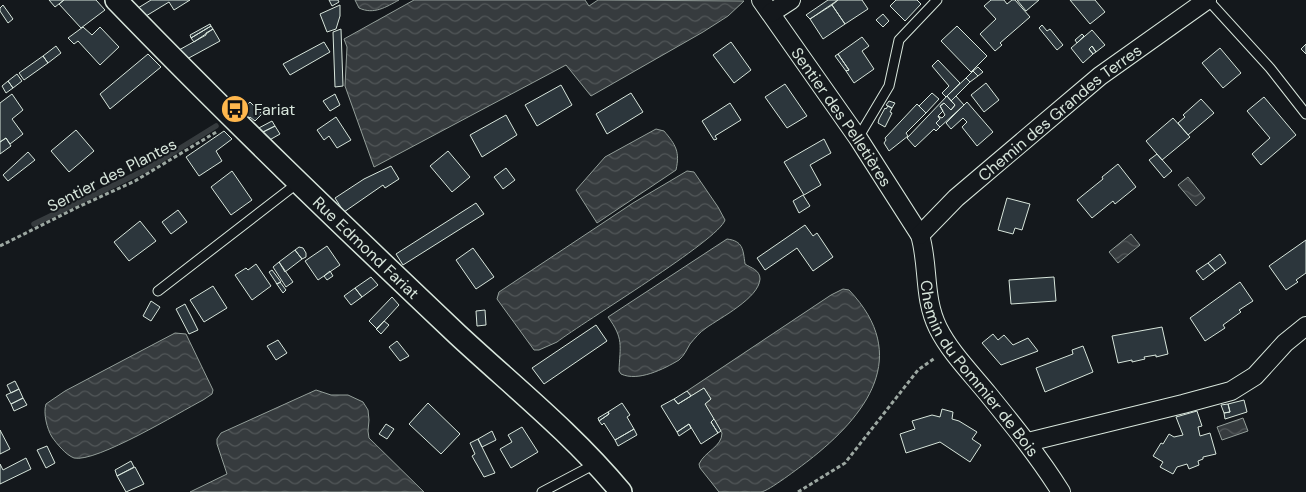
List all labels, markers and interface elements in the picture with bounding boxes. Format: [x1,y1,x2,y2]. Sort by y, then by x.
street label: Chemin des Grandes Terres [973,39,1146,186]
street label: Sentier des Pelletières [787,43,897,190]
bus stop icon: Fariat [220,94,250,124]
place label: Fariat [254,99,295,120]
street label: Sentier des Plantes [44,133,180,217]
street label: Rue Edmond Fariat [309,192,424,303]
street label: Chemin du Pommier de Bois [916,279,1044,461]

